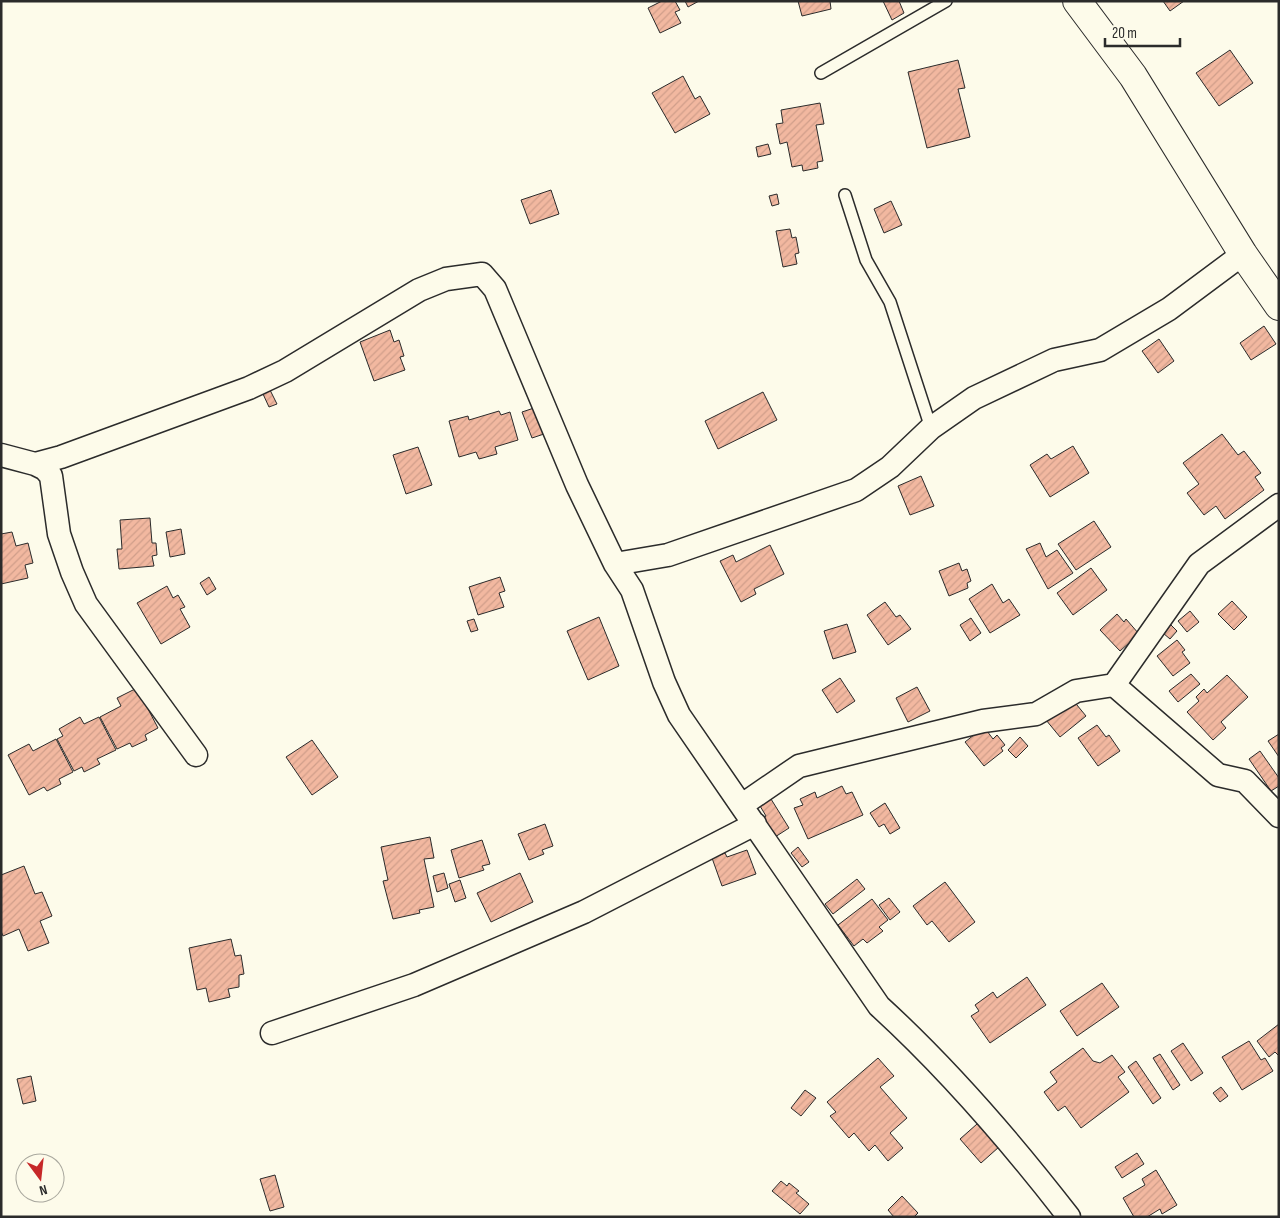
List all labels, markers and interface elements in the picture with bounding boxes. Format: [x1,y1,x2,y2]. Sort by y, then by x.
scale bar [1105,15,1180,47]
text: 20 m [1112,24,1137,43]
north arrow [15,1153,65,1203]
text: N [37,1181,49,1199]

